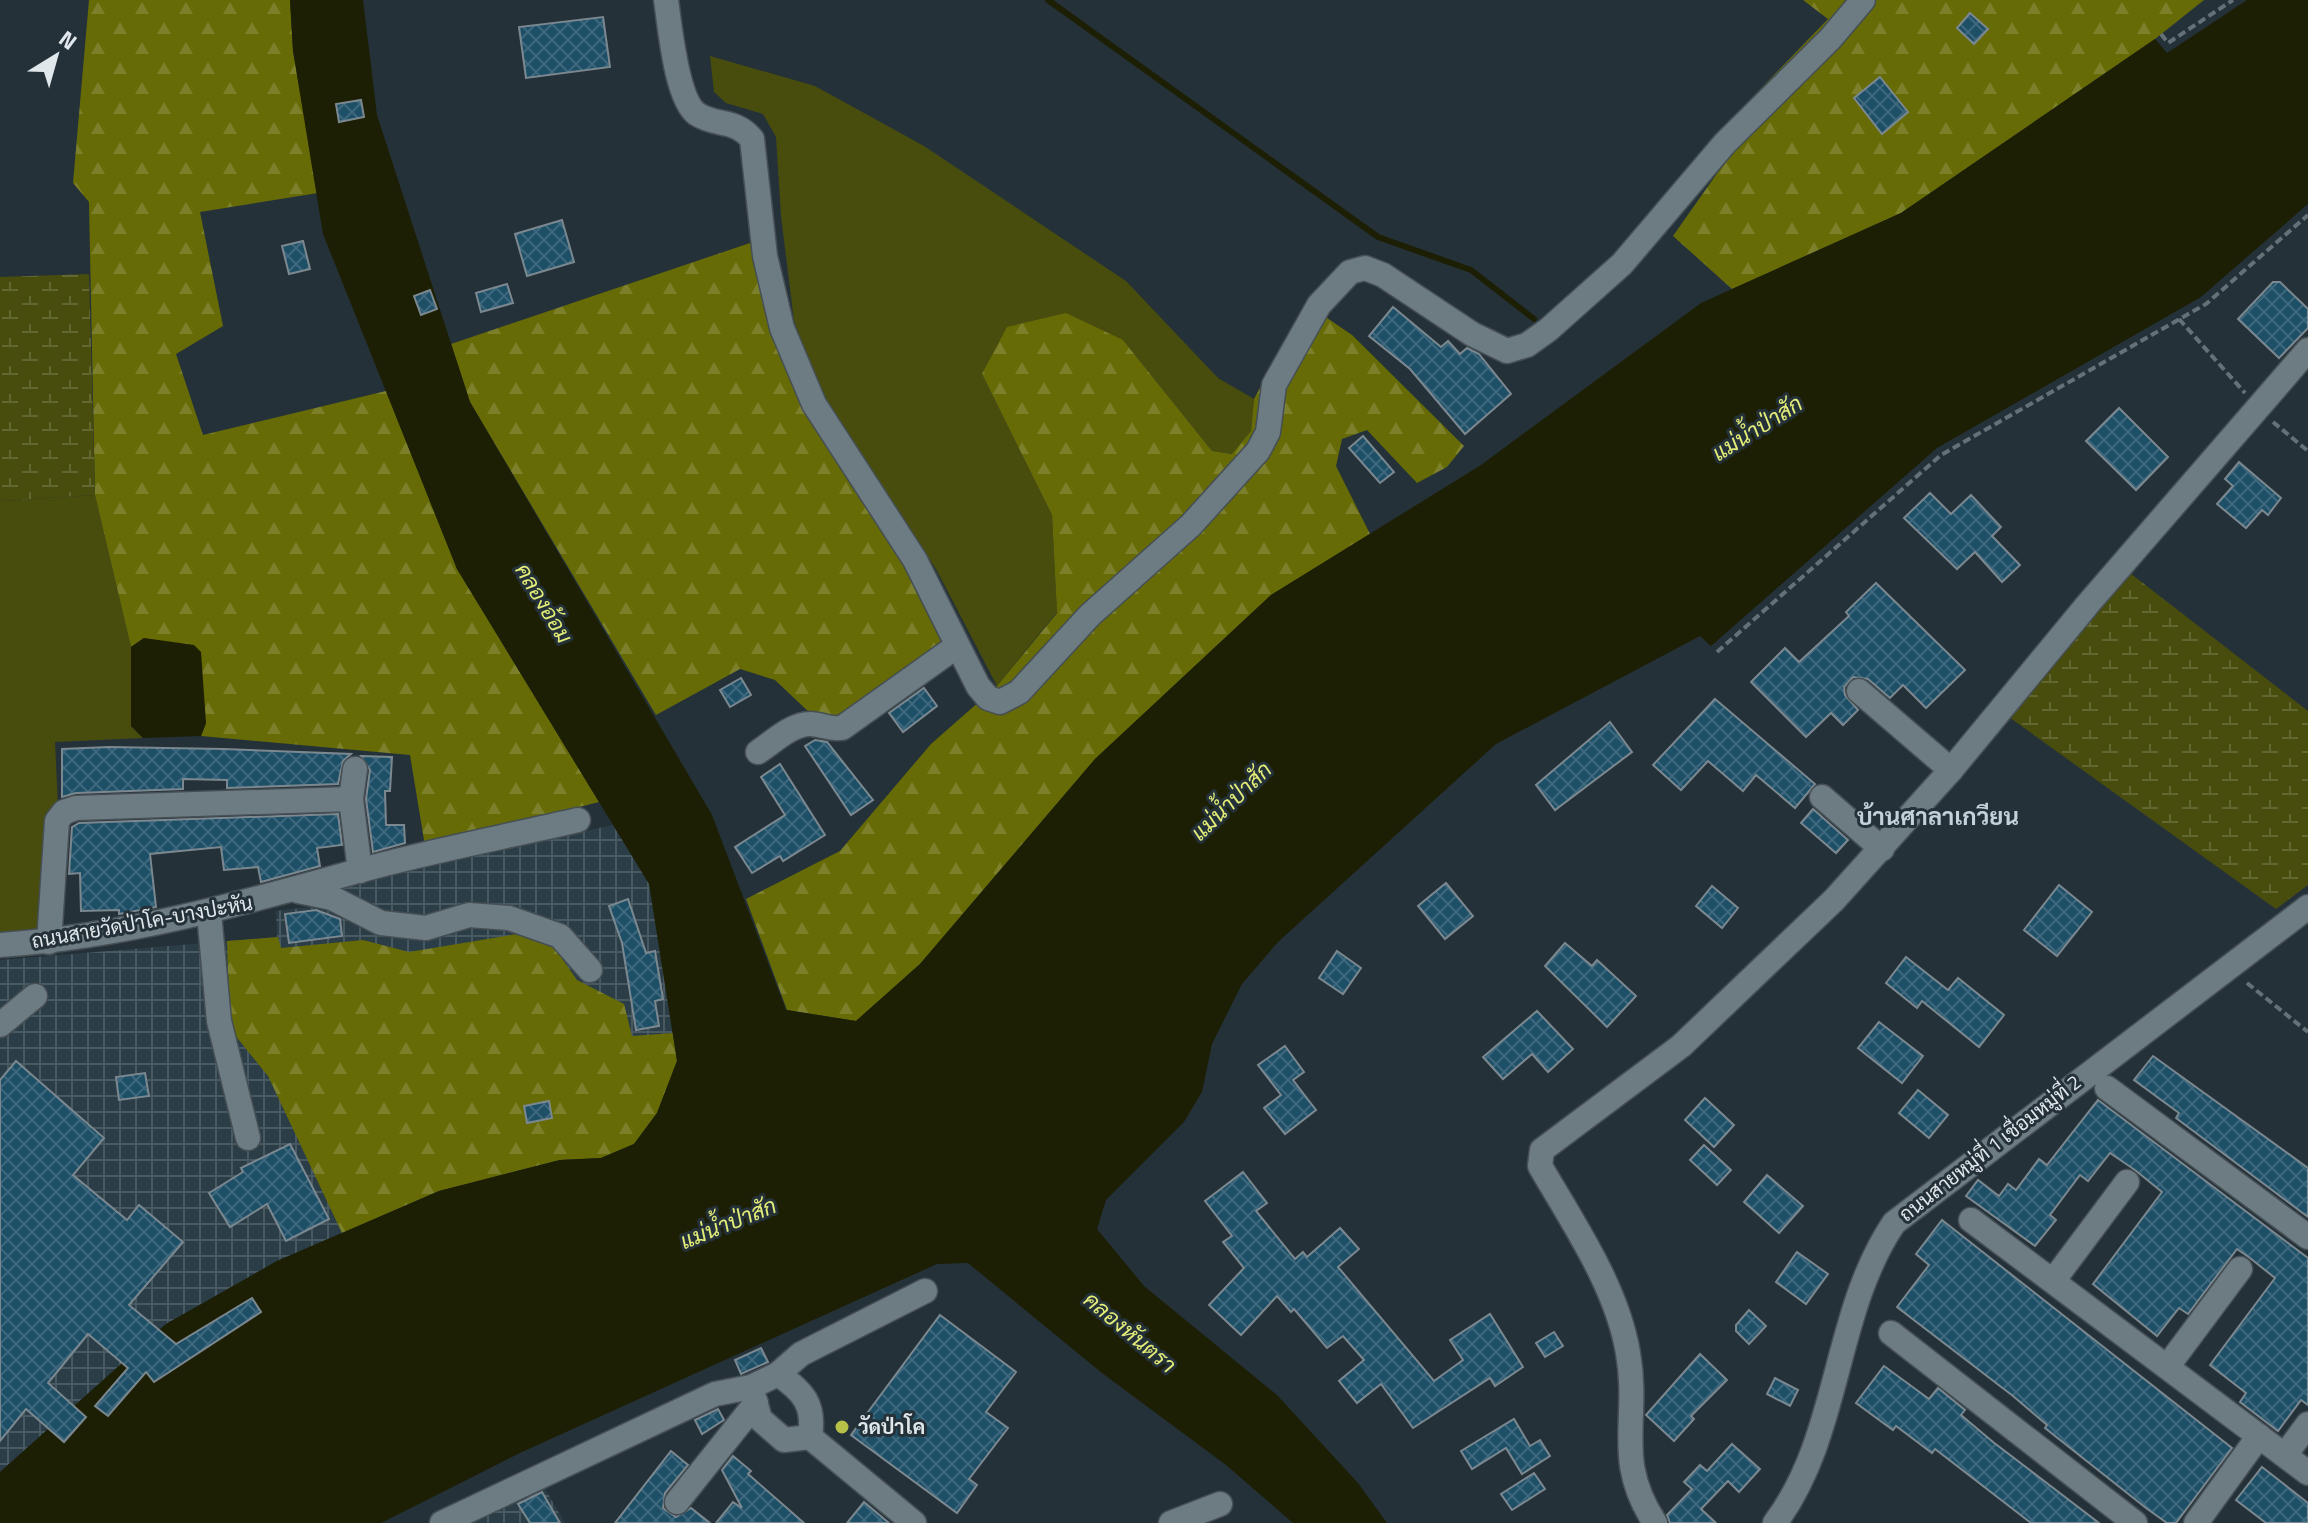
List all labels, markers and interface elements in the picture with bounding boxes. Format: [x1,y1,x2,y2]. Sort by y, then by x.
north arrow [16,16,96,96]
text: N [52,22,84,58]
water label: แม่น้ำป่าสัก [1704,385,1809,469]
water label: คลองอ้อม [507,556,582,650]
water label: แม่น้ำป่าสัก [1181,752,1279,848]
district label: บ้านศาลาเกวียน [1857,798,2019,834]
street label: ถนนสายวัดป่าโค-บางปะหัน [29,887,255,956]
street label: ถนนสายหมู่ที่ 1 เชื่อมหมู่ที่ 2 [1891,1066,2088,1229]
water label: แม่น้ำป่าสัก [674,1186,781,1258]
water label: คลองหันตรา [1076,1283,1184,1381]
place label: วัดป่าโค [858,1411,925,1442]
marker: วัดป่าโค [833,1418,851,1436]

